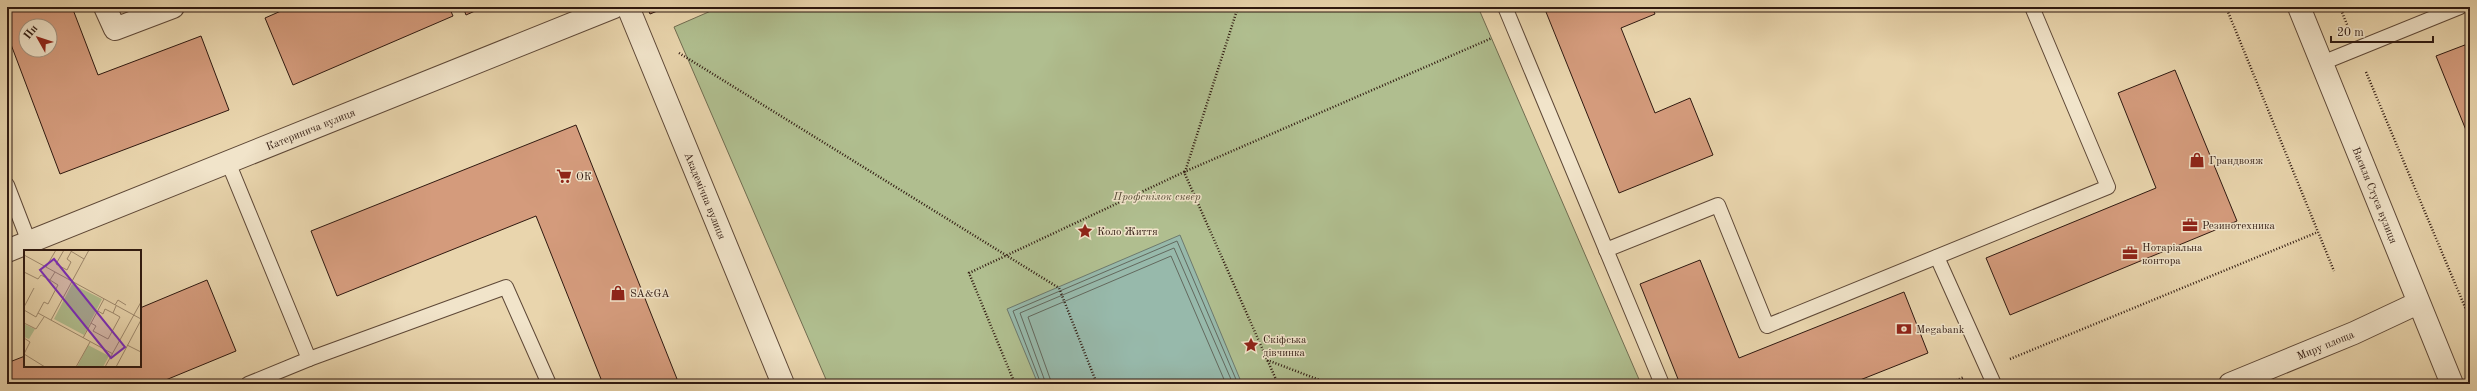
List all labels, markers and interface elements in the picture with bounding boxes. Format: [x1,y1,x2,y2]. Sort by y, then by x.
north arrow [18,18,58,58]
scale bar [2331,18,2433,44]
text: Пн [22,23,40,42]
text: 20 m [2337,27,2364,39]
street label: Катеринича вулиця [265,108,357,153]
street label: Василя Стуса вулиця [2349,146,2399,246]
street label: Академічна вулиця [681,151,727,242]
shop icon: Грандвояж [2188,151,2206,169]
place label: Грандвояж [2209,156,2263,167]
supermarket icon: ОК [555,167,573,185]
place label: ОК [576,172,592,183]
park label: Профспілок сквер [1112,192,1201,203]
office icon: Резинотехника [2181,216,2199,234]
place label: Резинотехника [2202,221,2276,232]
place icon: Коло Життя [1076,222,1094,240]
place label: Коло Життя [1097,227,1158,238]
place label: Нотаріальна контора [2142,243,2203,267]
office icon: Нотаріальна контора [2121,244,2139,262]
inset map [24,250,141,367]
shop icon: SA&GA [609,284,627,302]
place label: SA&GA [630,289,670,300]
bank icon: Megabank [1895,320,1913,338]
place label: Megabank [1916,325,1965,336]
street label: Миру площа [2296,329,2356,363]
place label: Скіфська дівчинка [1263,335,1307,359]
place icon: Скіфська дівчинка [1242,336,1260,354]

